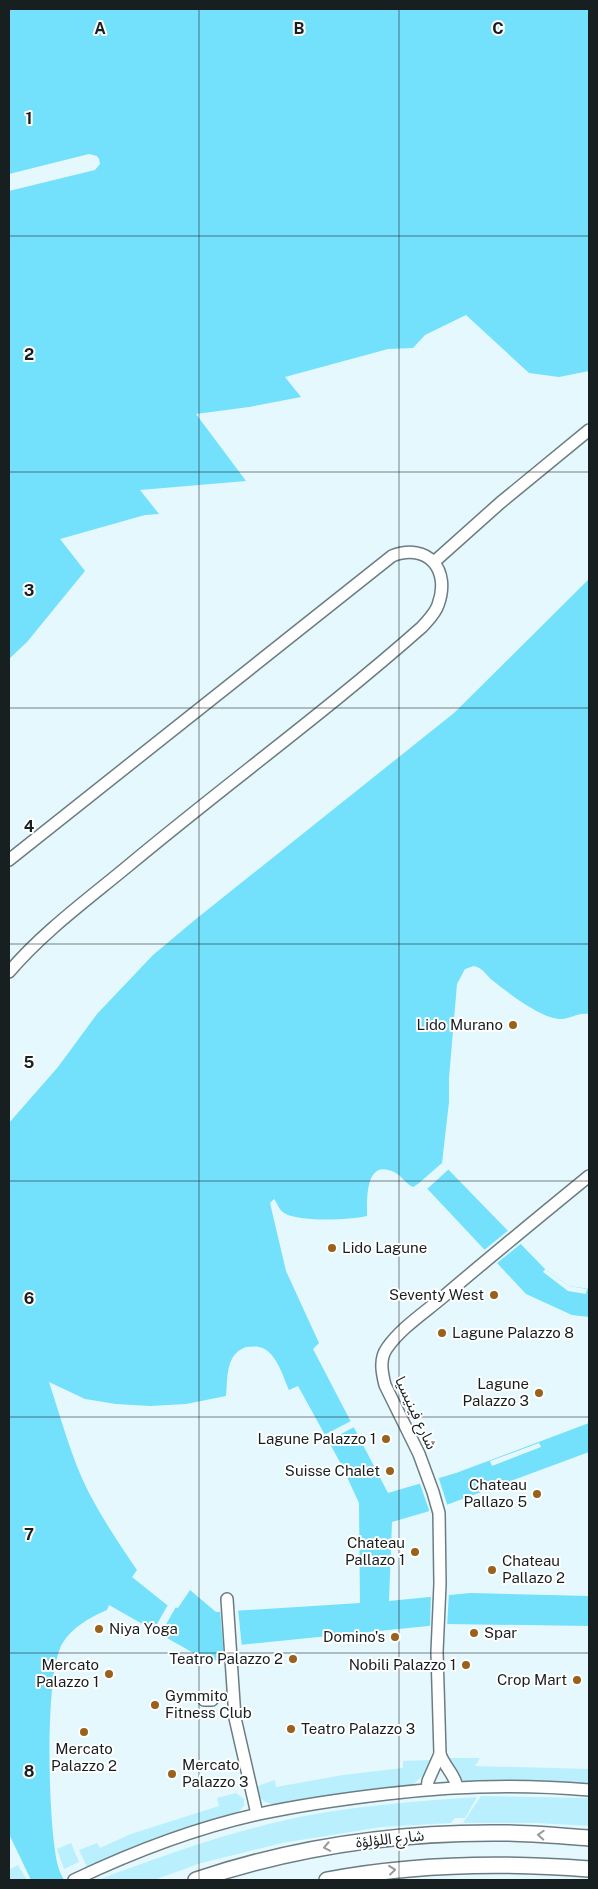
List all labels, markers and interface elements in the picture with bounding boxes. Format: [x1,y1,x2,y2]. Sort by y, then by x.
text: A [94,19,106,38]
text: B [294,19,305,38]
text: C [492,19,504,38]
text: 1 [26,109,32,128]
text: 2 [24,345,34,364]
text: 3 [24,581,34,600]
text: 4 [24,817,35,836]
place label: Lido Murano [417,1016,503,1033]
marker: Lido Murano [507,1019,519,1031]
text: 5 [24,1053,35,1072]
place label: Lido Lagune [342,1239,427,1256]
marker: Lido Lagune [326,1242,338,1254]
place label: Seventy West [389,1286,484,1303]
text: 6 [24,1289,34,1308]
marker: Seventy West [488,1289,500,1301]
place label: Lagune Palazzo 8 [452,1324,574,1341]
marker: Lagune Palazzo 8 [436,1327,448,1339]
street label: شارع فينيسيا [389,1374,441,1454]
place label: Lagune Palazzo 3 [463,1375,529,1409]
marker: Lagune Palazzo 3 [533,1387,545,1399]
place label: Lagune Palazzo 1 [258,1430,376,1447]
marker: Lagune Palazzo 1 [380,1433,392,1445]
place label: Suisse Chalet [285,1462,380,1479]
marker: Suisse Chalet [384,1465,396,1477]
place label: Chateau Pallazo 5 [463,1476,527,1510]
marker: Chateau Pallazo 5 [531,1488,543,1500]
text: 7 [24,1525,34,1544]
place label: Chateau Pallazo 1 [345,1534,405,1568]
marker: Chateau Pallazo 1 [409,1546,421,1558]
place label: Chateau Pallazo 2 [502,1552,565,1586]
marker: Chateau Pallazo 2 [486,1564,498,1576]
place label: Niya Yoga [109,1620,178,1637]
marker: Niya Yoga [93,1623,105,1635]
place label: Spar [484,1624,517,1641]
marker: Spar [468,1627,480,1639]
place label: Domino's [323,1628,385,1645]
marker: Domino's [389,1631,401,1643]
place label: Teatro Palazzo 2 [169,1650,283,1667]
marker: Teatro Palazzo 2 [287,1653,299,1665]
place label: Mercato Palazzo 1 [36,1656,99,1690]
place label: Nobili Palazzo 1 [349,1656,456,1673]
marker: Nobili Palazzo 1 [460,1659,472,1671]
marker: Mercato Palazzo 1 [103,1668,115,1680]
place label: Crop Mart [497,1671,567,1688]
marker: Crop Mart [571,1674,583,1686]
place label: Gymmito Fitness Club [165,1687,252,1721]
marker: Gymmito Fitness Club [149,1699,161,1711]
place label: Teatro Palazzo 3 [301,1720,415,1737]
marker: Teatro Palazzo 3 [285,1723,297,1735]
marker: Mercato Palazzo 2 [78,1726,90,1738]
place label: Mercato Palazzo 2 [51,1740,117,1774]
place label: Mercato Palazzo 3 [182,1756,248,1790]
text: 8 [24,1762,35,1781]
marker: Mercato Palazzo 3 [166,1768,178,1780]
street label: شارع اللؤلؤة [355,1826,426,1855]
one-way arrow [536,1829,544,1840]
one-way arrow [322,1842,331,1852]
one-way arrow [388,1865,396,1876]

